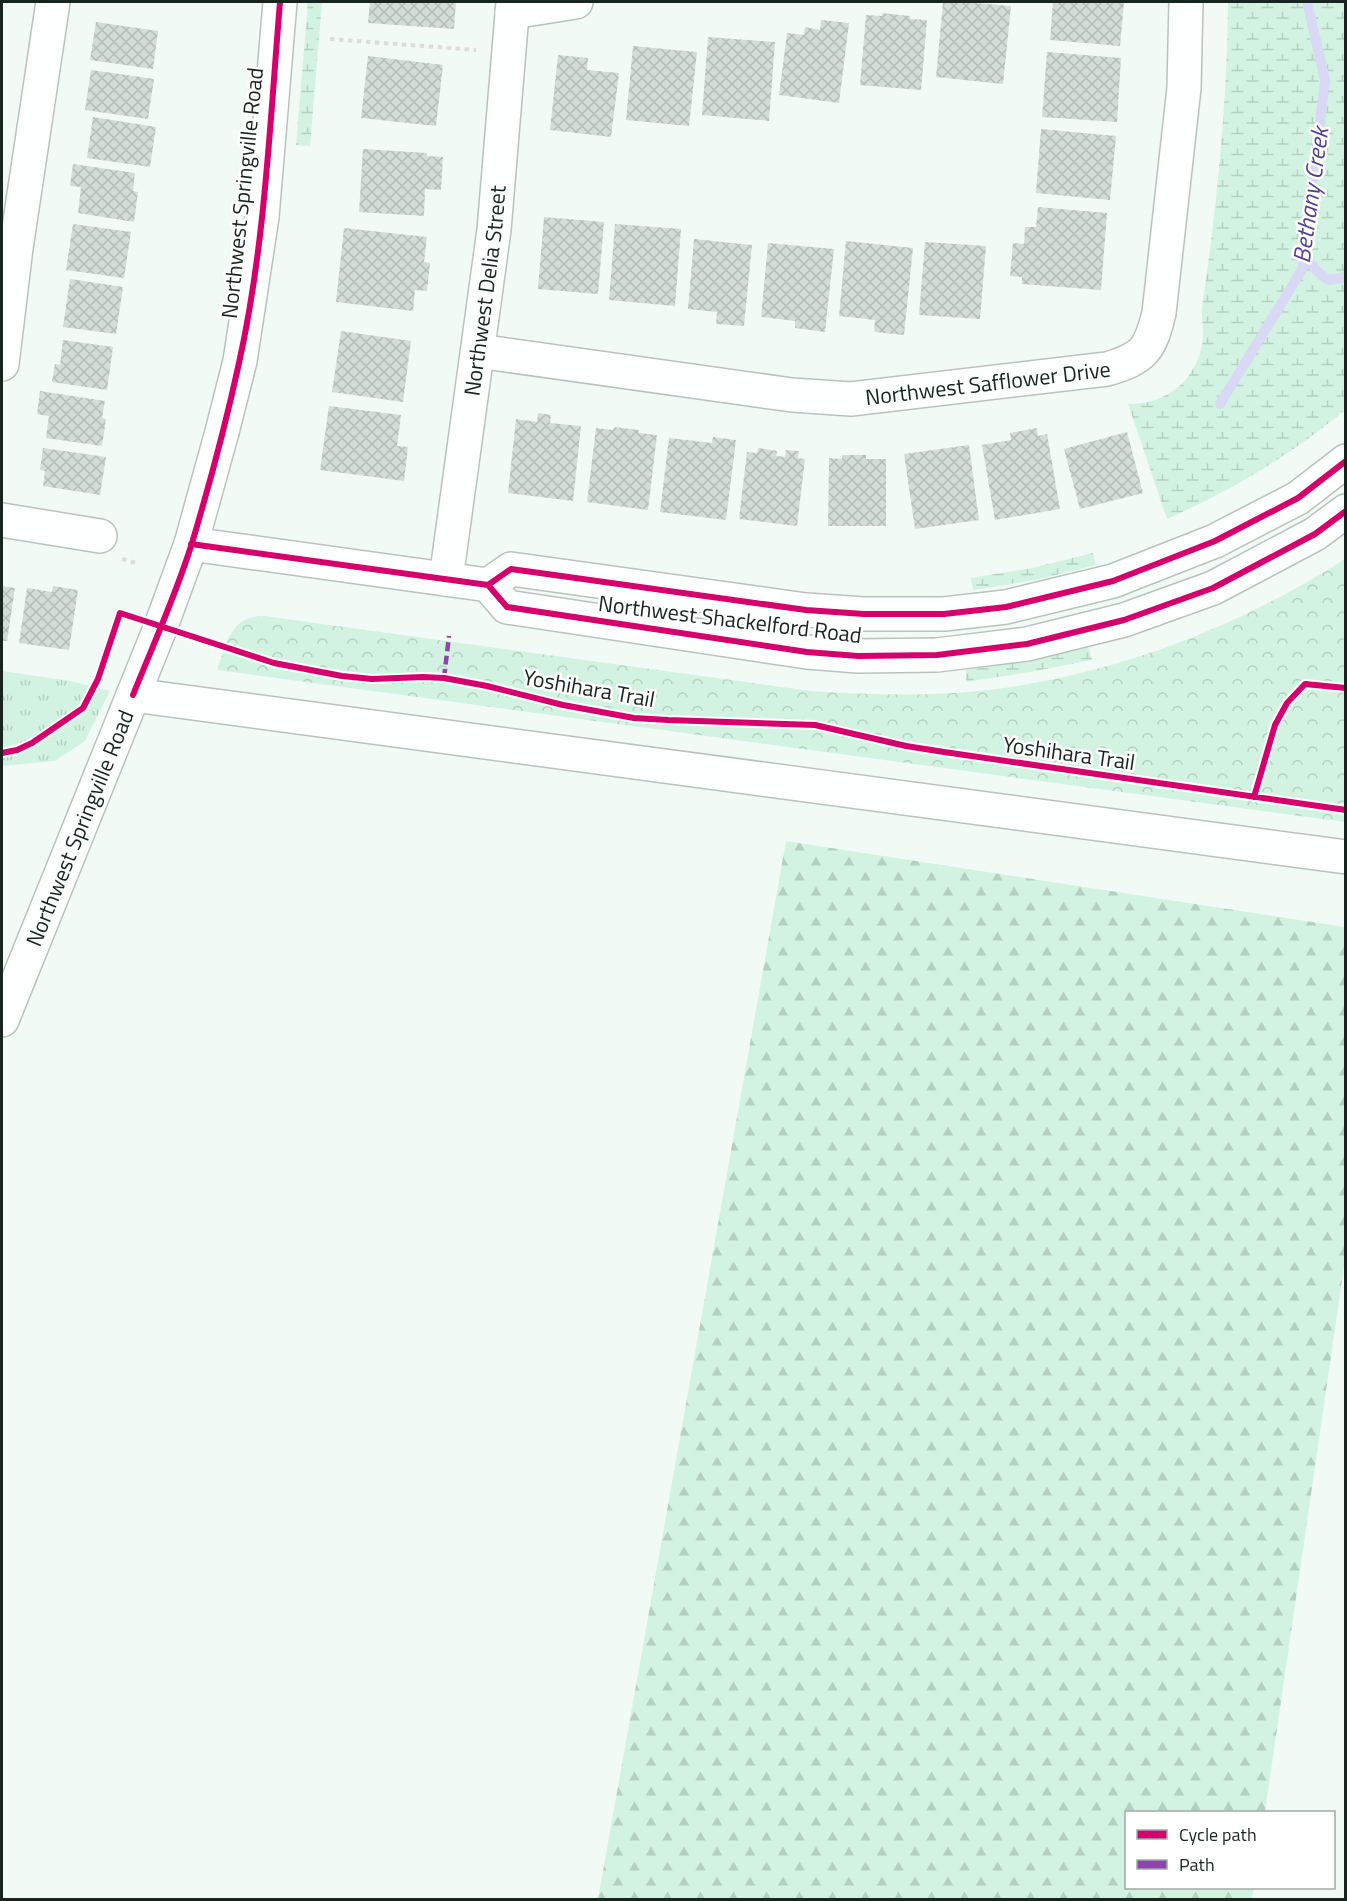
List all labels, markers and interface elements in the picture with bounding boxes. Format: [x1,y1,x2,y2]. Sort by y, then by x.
street label: Northwest Springville Road [212,66,272,320]
water label: Bethany Creek [1283,122,1338,265]
street label: Northwest Delia Street [454,184,515,398]
street label: Northwest Safflower Drive [863,352,1112,414]
street label: Northwest Shackelford Road [596,586,864,652]
street label: Yoshihara Trail [520,660,658,716]
street label: Northwest Springville Road [16,705,142,951]
street label: Yoshihara Trail [1001,727,1137,779]
legend [1125,1811,1335,1889]
text: Cycle path [1179,1821,1257,1848]
text: Path [1179,1851,1215,1878]

